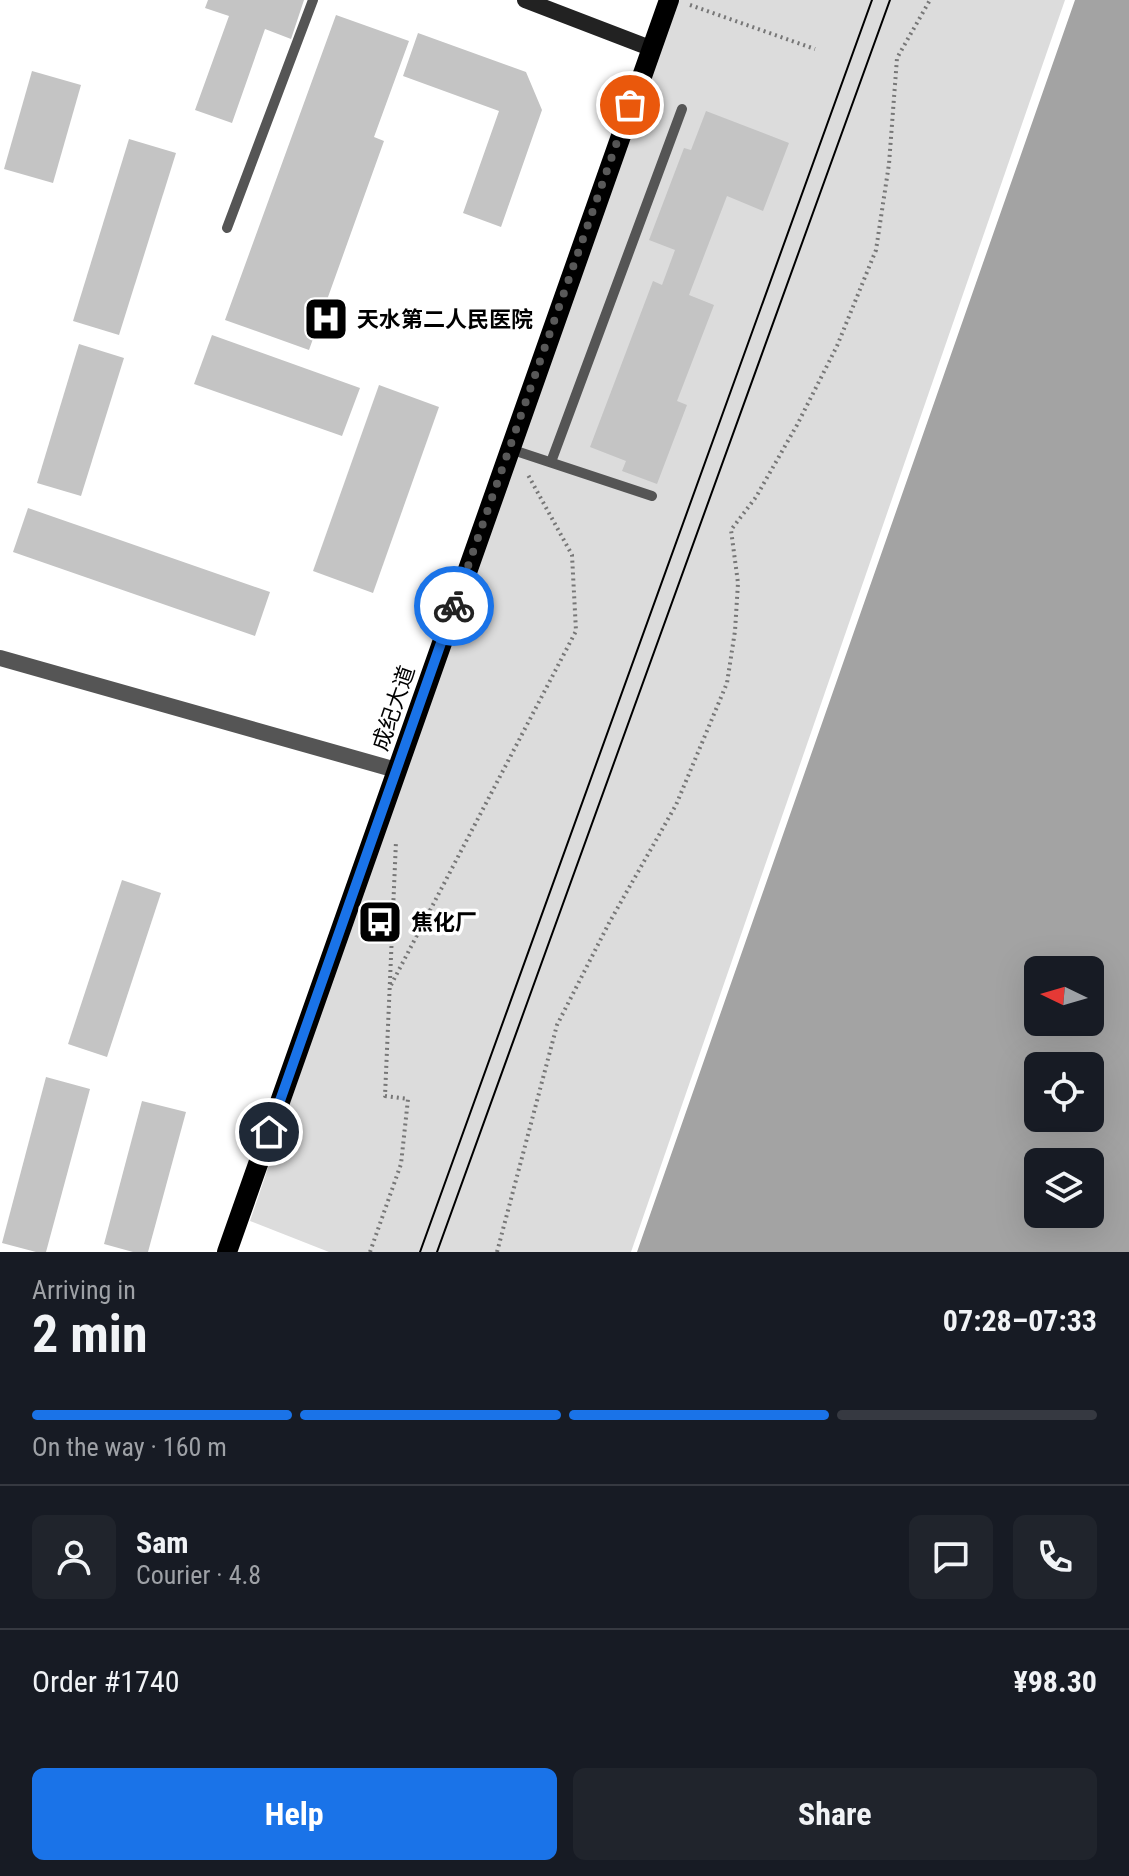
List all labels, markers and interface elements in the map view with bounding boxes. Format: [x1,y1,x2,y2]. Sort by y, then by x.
pin [596,71,664,139]
icon: bag [608,83,652,127]
hospital icon: 天水第二人民医院 [302,295,350,343]
place label: 天水第二人民医院 [357,307,533,332]
courier [414,566,494,646]
icon: bike [432,584,476,628]
street label: 成纪大道 [367,662,420,754]
bus stop icon: 焦化厂 [356,898,404,946]
place label: 焦化厂 [411,910,477,935]
north arrow [1024,956,1104,1036]
map controls [1024,956,1104,1228]
button: locate [1024,1052,1104,1132]
pin [235,1098,303,1166]
icon: home [247,1110,291,1154]
button: layers [1024,1148,1104,1228]
text: Arriving in [32,1275,136,1305]
text: 07:28–07:33 [943,1303,1097,1338]
text: 2 min [32,1304,148,1365]
text: On the way · 160 m [32,1432,227,1462]
button: person [32,1515,116,1599]
button: chat [909,1515,993,1599]
button: phone [1013,1515,1097,1599]
text: Sam [136,1525,189,1560]
text: Courier · 4.8 [136,1560,261,1590]
text: Order #1740 [32,1664,180,1699]
text: ¥98.30 [1013,1664,1097,1699]
button: Help [32,1768,557,1860]
button: Share [573,1768,1097,1860]

